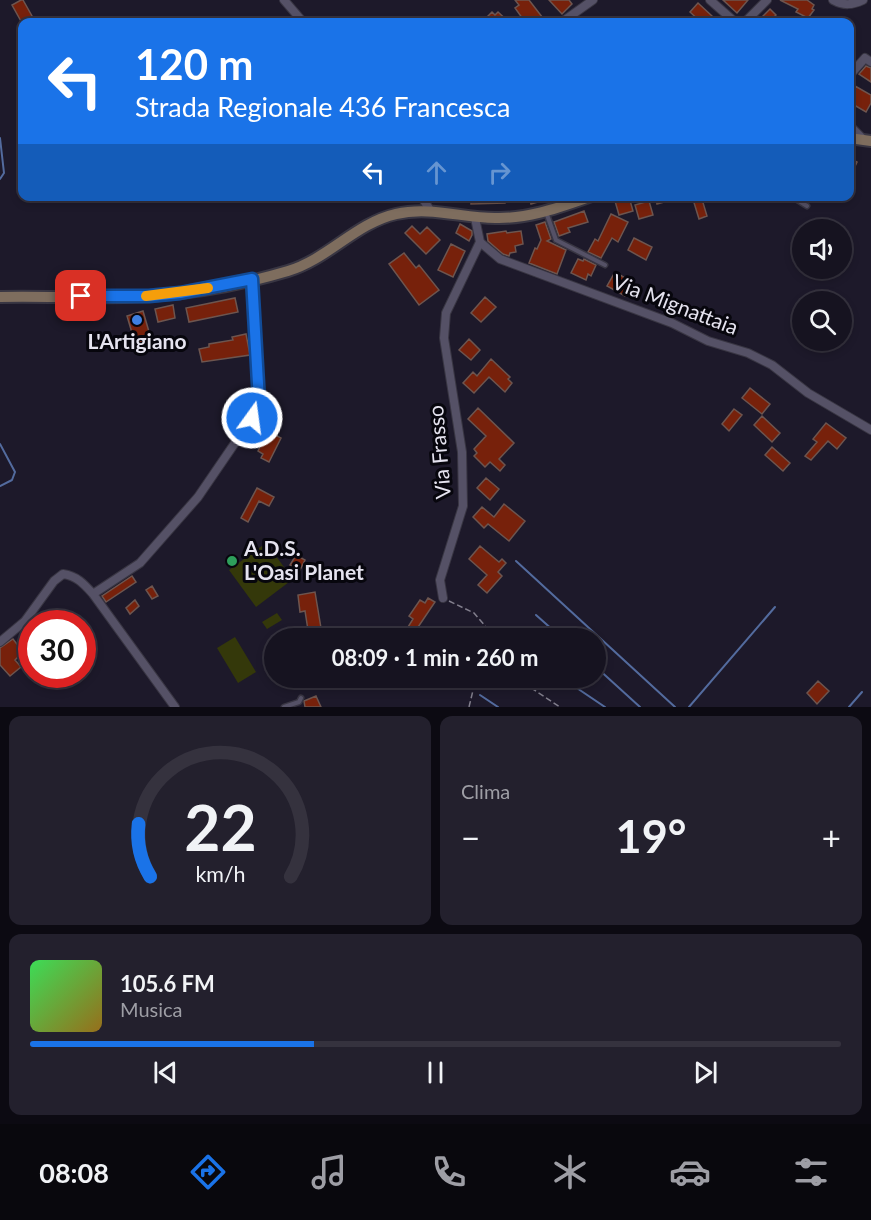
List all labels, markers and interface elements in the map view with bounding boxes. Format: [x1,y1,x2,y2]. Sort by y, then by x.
text: 120 m [135,39,253,89]
icon: left [36,42,114,120]
text: Strada Regionale 436 Francesca [135,90,510,123]
icon: left [357,156,390,189]
icon: ahead [420,156,453,189]
icon: right [483,156,516,189]
map controls [792,219,852,351]
button: sound [792,219,852,279]
street label: Via Mignattaia [609,268,742,339]
pin [55,270,106,321]
icon: arrive [64,279,97,312]
button: search [792,291,852,351]
marker: L'Artigiano [130,313,144,327]
place label: L'Artigiano [88,328,186,353]
position arrow [220,386,284,450]
street label: Via Frasso [422,404,455,500]
place label: A.D.S. L'Oasi Planet [243,535,364,584]
marker: A.D.S. L'Oasi Planet [225,554,239,568]
speed limit sign: 30 [18,610,96,688]
text: 08:09 · 1 min · 260 m [332,644,538,671]
text: Clima [461,779,510,803]
text: 22 [184,789,256,864]
text: 19° [616,809,686,863]
text: − [461,817,480,857]
text: + [822,817,841,857]
text: km/h [195,862,245,888]
text: 105.6 FM [120,970,215,997]
text: Musica [120,997,183,1021]
icon: previous [149,1056,182,1089]
icon: pause [419,1056,452,1089]
icon: next [689,1056,722,1089]
icon: directions [187,1151,229,1193]
icon: music [308,1151,350,1193]
icon: phone [428,1151,470,1193]
icon: climate [549,1151,591,1193]
icon: car [669,1151,711,1193]
icon: filters [790,1151,832,1193]
text: 08:08 [39,1156,109,1189]

